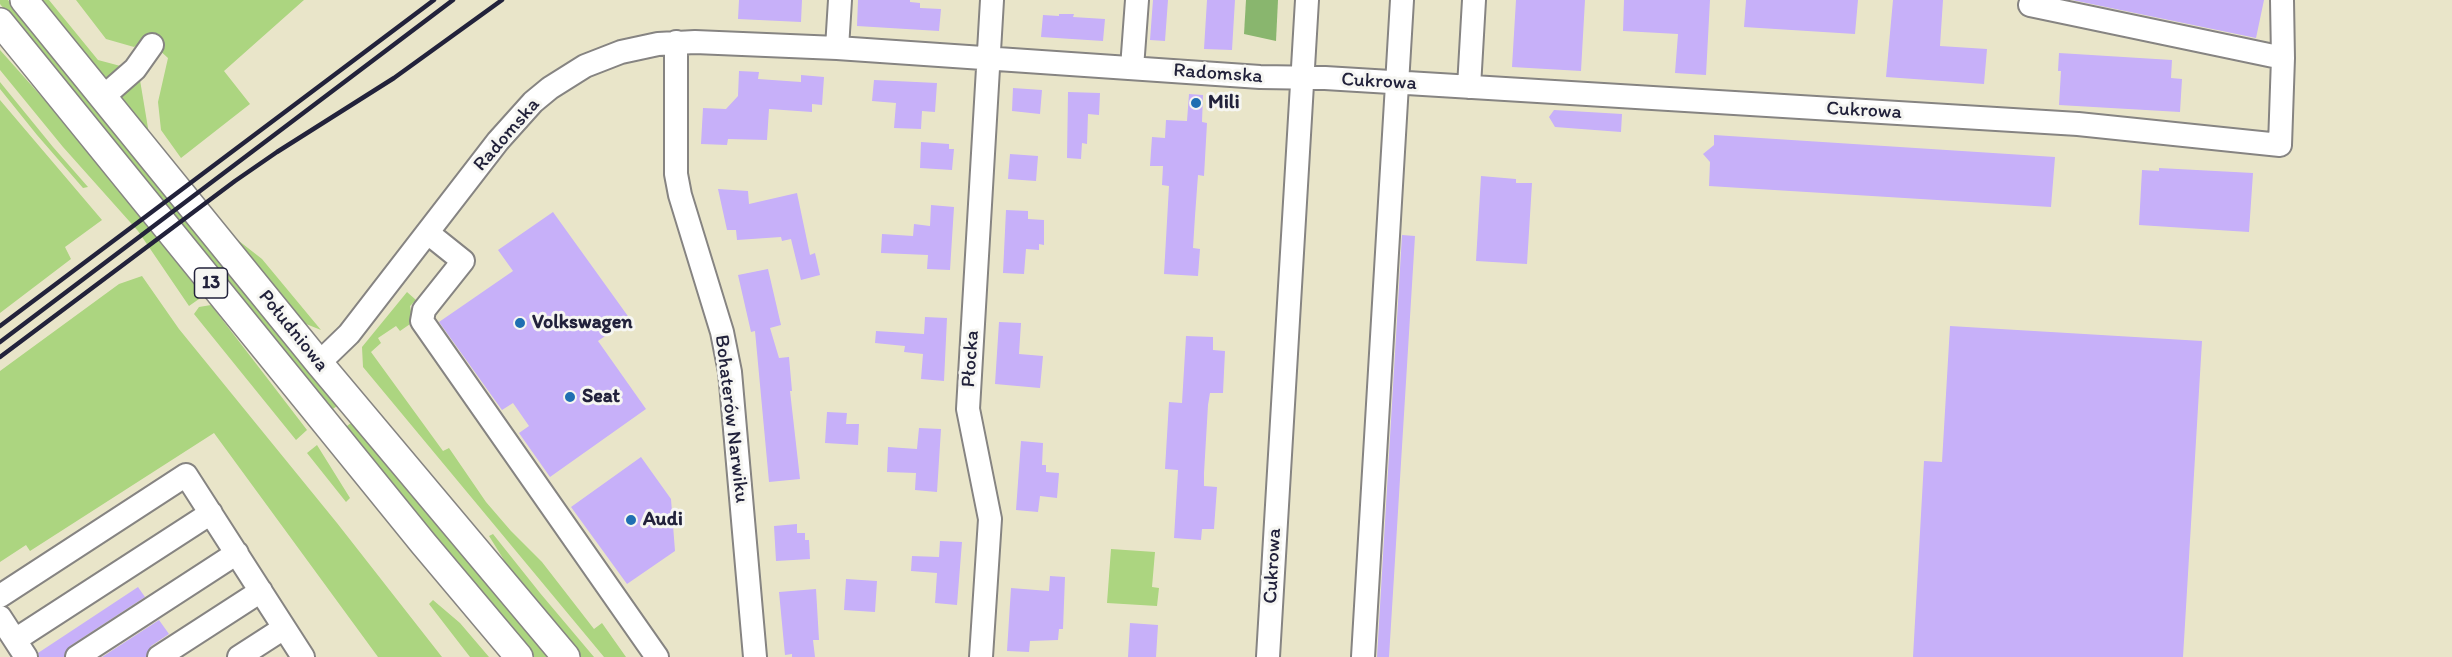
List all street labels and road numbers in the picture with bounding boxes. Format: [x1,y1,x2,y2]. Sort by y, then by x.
street label: Radomska [1173,59,1263,89]
street label: Cukrowa [1341,68,1417,96]
street label: Radomska [469,93,545,177]
street label: Cukrowa [1826,97,1902,125]
road number: 13 [194,268,228,298]
street label: Południowa [253,285,333,377]
street label: Płocka [957,330,985,388]
street label: Bohaterów Narwiku [709,334,753,504]
street label: Cukrowa [1259,528,1287,604]

